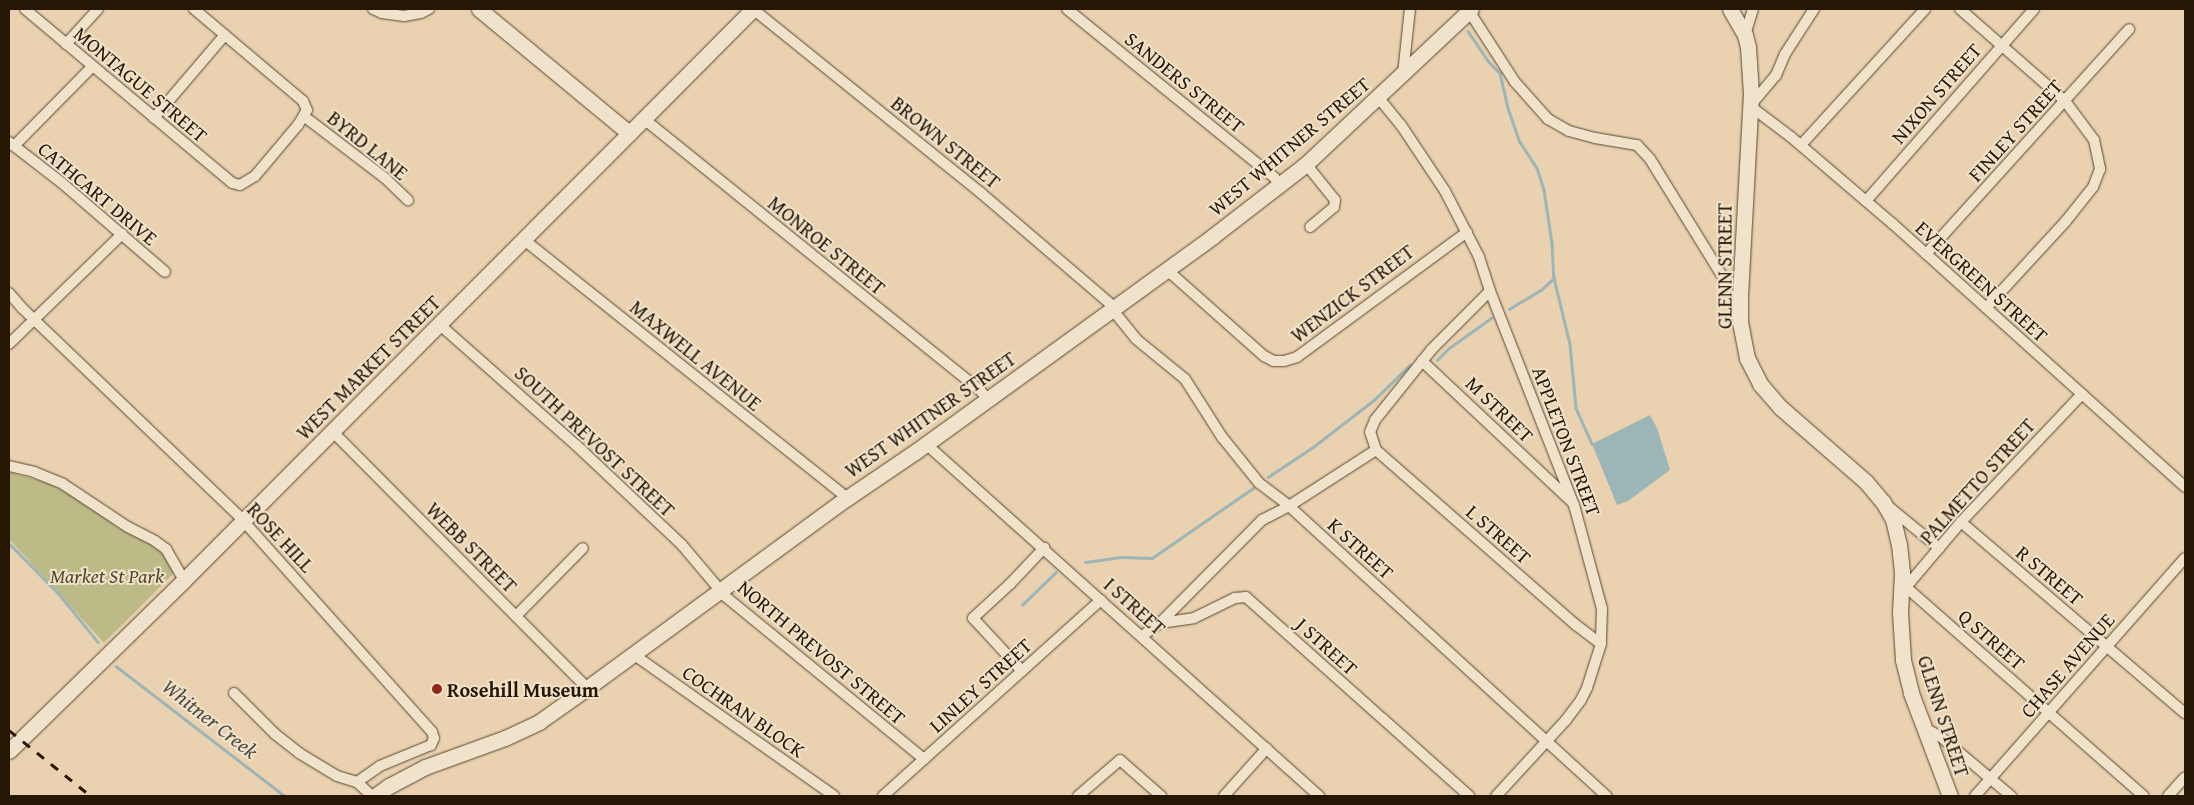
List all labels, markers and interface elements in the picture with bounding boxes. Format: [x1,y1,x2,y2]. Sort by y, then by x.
street label: MONTAGUE STREET [69,21,213,147]
street label: SANDERS STREET [1120,26,1250,138]
street label: NIXON STREET [1886,38,1986,148]
street label: WEST WHITNER STREET [1203,72,1375,220]
street label: FINLEY STREET [1963,74,2067,186]
street label: BROWN STREET [887,91,1005,193]
street label: BYRD LANE [323,105,413,185]
street label: CATHCART DRIVE [34,136,162,250]
street label: MONROE STREET [764,190,890,300]
street label: GLENN STREET [1712,203,1736,329]
street label: EVERGREEN STREET [1911,215,2053,347]
street label: WENZICK STREET [1286,239,1418,347]
street label: WEST MARKET STREET [291,290,445,444]
street label: MAXWELL AVENUE [625,295,767,415]
street label: WEST WHITNER STREET [840,346,1020,482]
street label: SOUTH PREVOST STREET [510,361,680,521]
street label: APPLETON STREET [1527,363,1607,519]
street label: M STREET [1461,371,1539,447]
street label: PALMETTO STREET [1914,413,2040,549]
street label: ROSE HILL [243,497,319,577]
street label: WEBB STREET [422,497,522,597]
street label: L STREET [1462,499,1536,569]
street label: K STREET [1323,512,1399,584]
street label: R STREET [2012,540,2088,610]
park label: Market St Park [50,563,164,587]
street label: I STREET [1099,572,1171,640]
street label: NORTH PREVOST STREET [733,575,911,729]
street label: Q STREET [1954,604,2030,674]
street label: CHASE AVENUE [2015,608,2119,722]
street label: J STREET [1291,612,1363,680]
street label: LINLEY STREET [924,633,1036,737]
street label: GLENN STREET [1913,652,1975,780]
street label: COCHRAN BLOCK [678,660,810,762]
water label: Whitner Creek [157,674,263,764]
place label: Rosehill Museum [447,677,599,701]
marker: Rosehill Museum [431,683,443,695]

